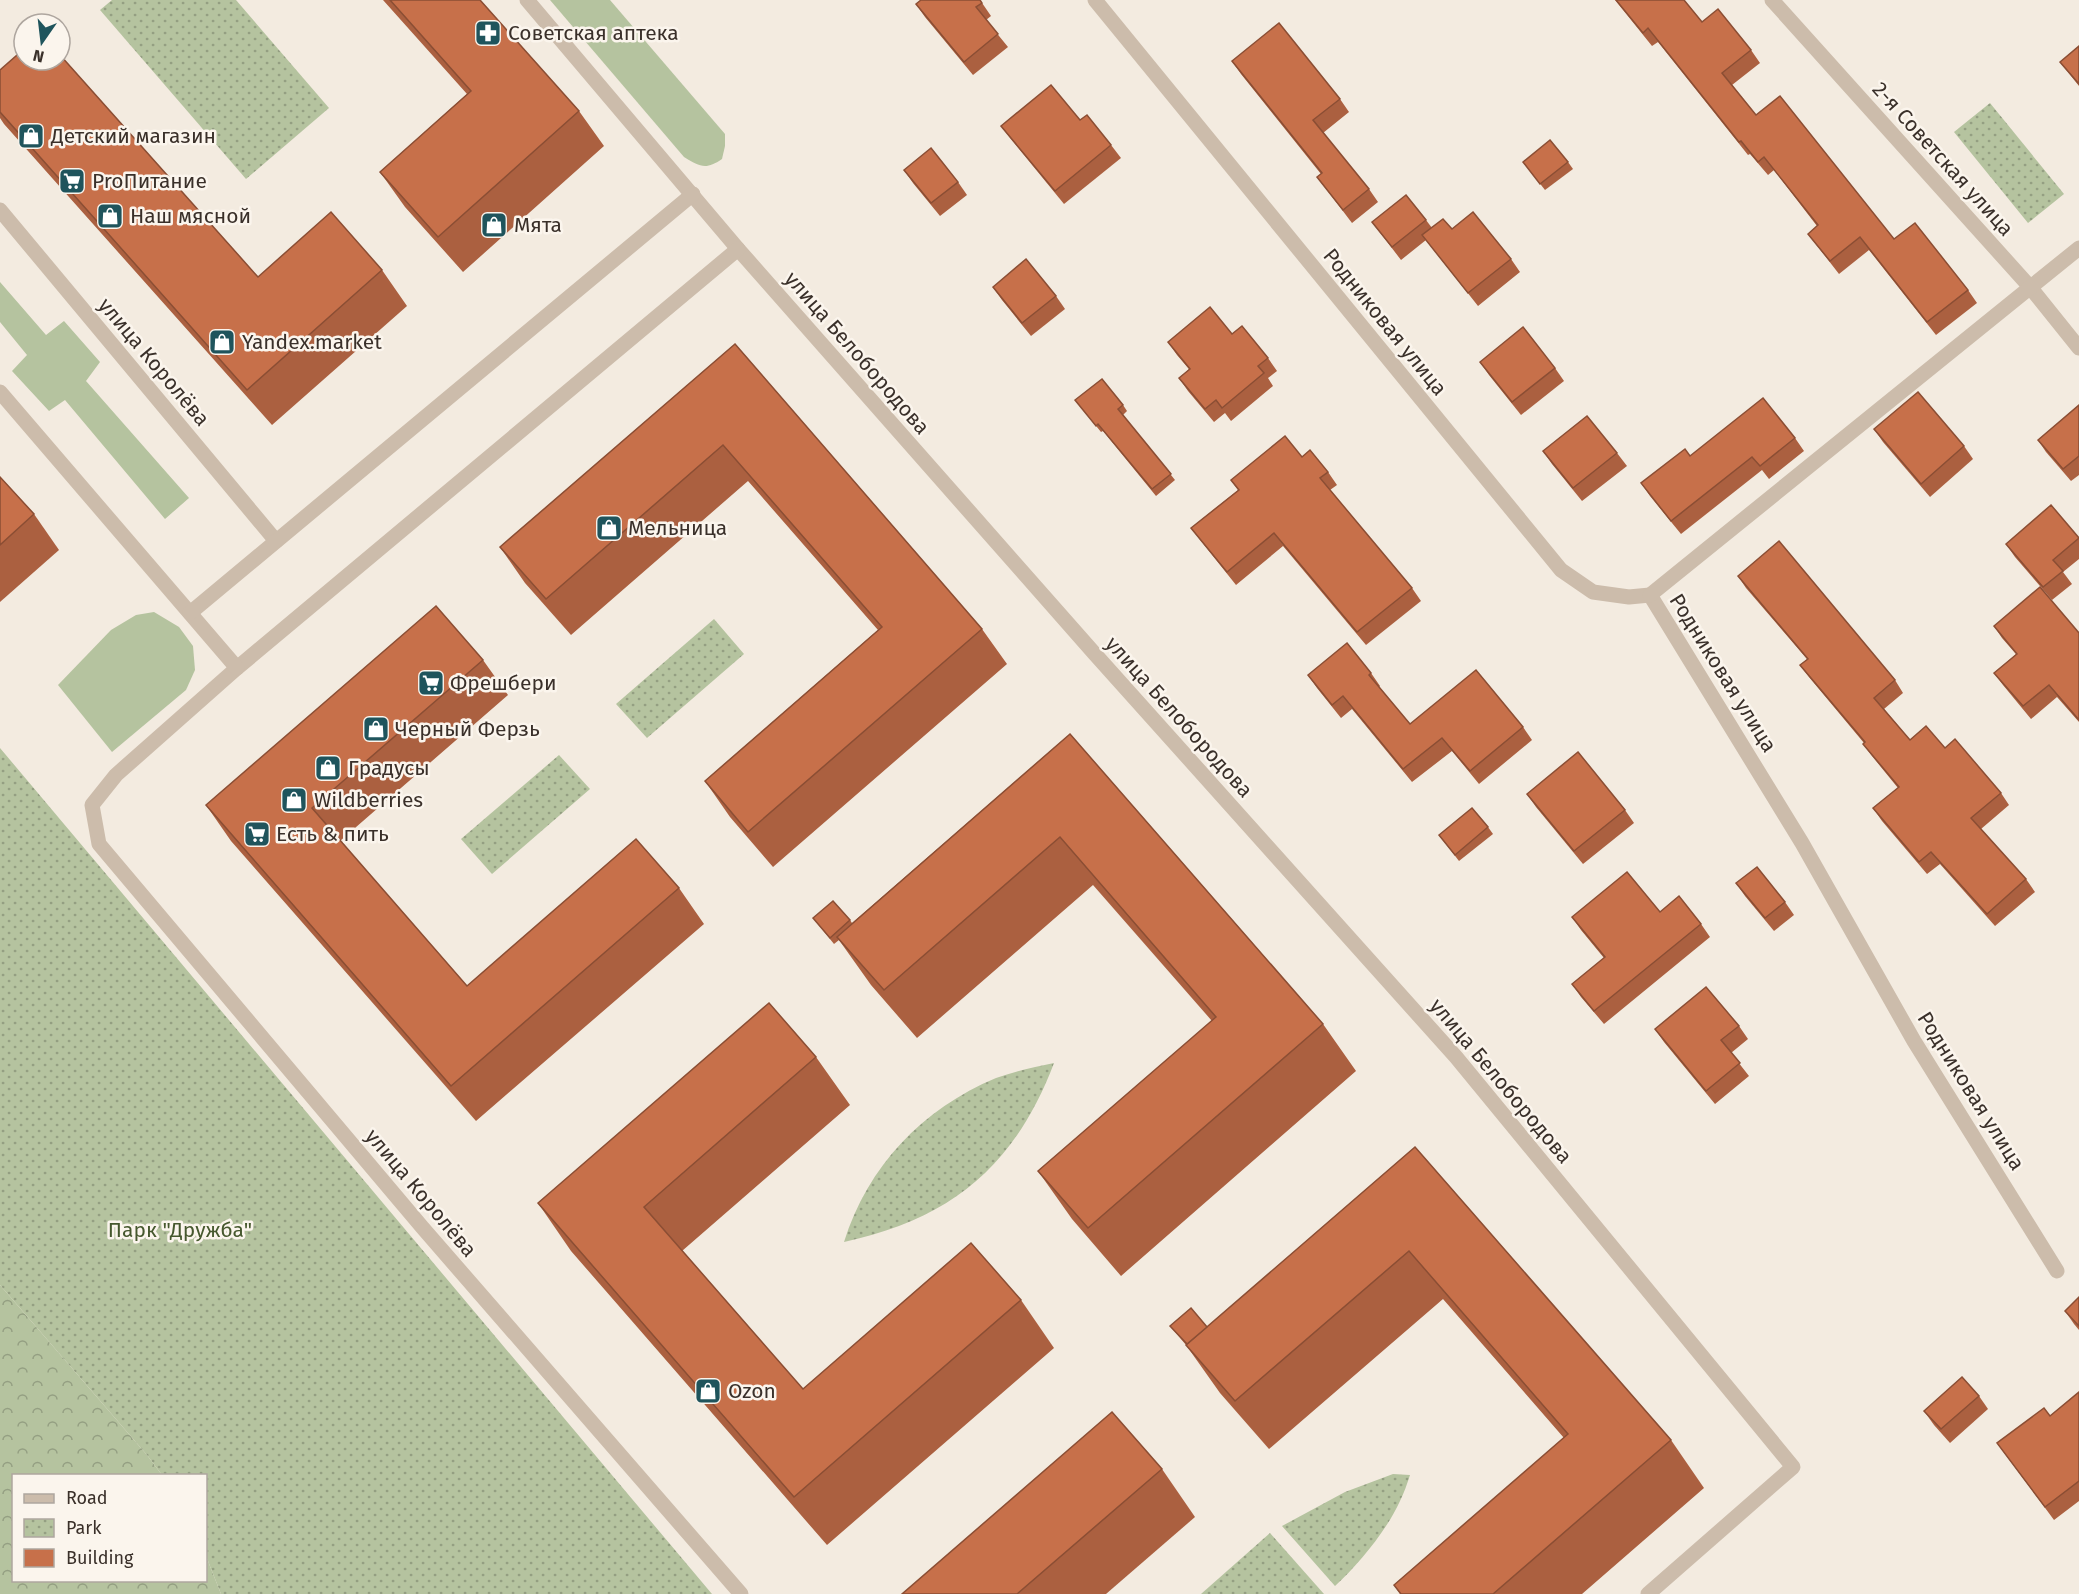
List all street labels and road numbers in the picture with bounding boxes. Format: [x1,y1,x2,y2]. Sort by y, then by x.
street label: 2-я Советская улица [1867,77,2019,241]
street label: Родниковая улица [1318,243,1452,401]
street label: улица Белобородова [779,266,935,440]
street label: улица Королёва [93,293,215,431]
street label: Родниковая улица [1664,589,1782,757]
street label: улица Белобородова [1100,631,1258,803]
street label: улица Белобородова [1424,993,1578,1169]
street label: Родниковая улица [1912,1007,2030,1175]
street label: улица Королёва [360,1124,482,1262]

